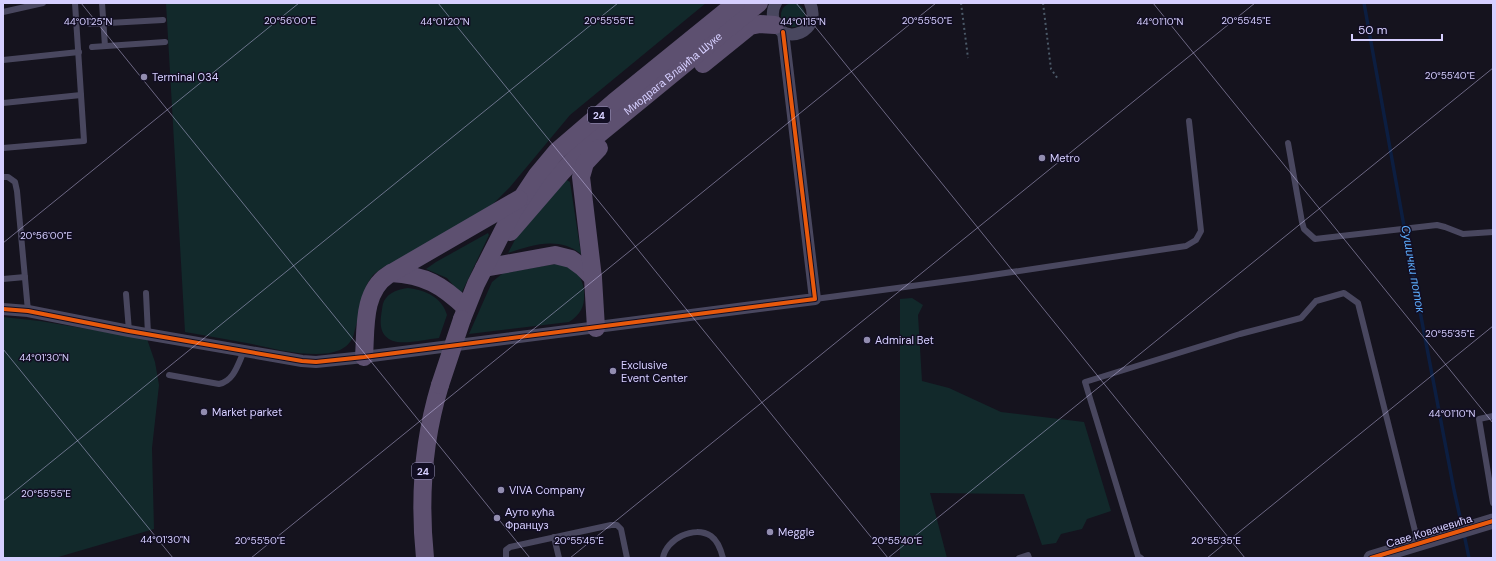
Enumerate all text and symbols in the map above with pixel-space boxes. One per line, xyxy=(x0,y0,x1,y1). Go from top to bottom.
text: 20°56'00"E xyxy=(264,14,316,27)
text: 20°55'55"E xyxy=(584,14,634,27)
text: 20°55'50"E xyxy=(902,14,953,27)
text: 20°55'45"E xyxy=(1221,14,1271,27)
text: 44°01'25"N xyxy=(64,15,112,28)
text: 44°01'20"N xyxy=(420,15,470,28)
text: 44°01'15"N xyxy=(780,15,826,28)
text: 44°01'10"N xyxy=(1137,15,1184,28)
scale bar xyxy=(1352,16,1442,42)
text: 50 m xyxy=(1358,22,1387,38)
street label: Миодрага Влајића Шуке xyxy=(621,29,725,118)
text: 20°55'40"E xyxy=(1425,69,1476,82)
place label: Terminal 034 xyxy=(152,70,219,84)
marker: Terminal 034 xyxy=(139,72,149,82)
road number: 24 xyxy=(588,107,610,123)
place label: Metro xyxy=(1050,151,1080,165)
marker: Metro xyxy=(1037,153,1047,163)
water label: Сушички поток xyxy=(1397,224,1429,315)
text: 20°56'00"E xyxy=(20,229,72,242)
text: 20°55'35"E xyxy=(1425,327,1475,340)
place label: Admiral Bet xyxy=(875,333,934,347)
marker: Admiral Bet xyxy=(862,335,872,345)
text: 44°01'30"N xyxy=(19,351,69,364)
place label: Exclusive Event Center xyxy=(621,358,687,385)
marker: Exclusive Event Center xyxy=(608,366,618,376)
place label: Market parket xyxy=(212,405,282,419)
marker: Market parket xyxy=(199,407,209,417)
text: 44°01'10"N xyxy=(1429,407,1476,420)
road number: 24 xyxy=(412,463,434,479)
place label: VIVA Company xyxy=(509,483,585,497)
marker: VIVA Company xyxy=(496,485,506,495)
text: 20°55'55"E xyxy=(21,487,71,500)
place label: Ауто кућа Француз xyxy=(505,505,555,532)
street label: Саве Ковачевића xyxy=(1384,511,1475,551)
marker: Ауто кућа Француз xyxy=(492,513,502,523)
place label: Meggle xyxy=(778,525,814,539)
marker: Meggle xyxy=(765,527,775,537)
text: 44°01'30"N xyxy=(140,533,190,546)
text: 20°55'50"E xyxy=(235,534,286,547)
text: 20°55'45"E xyxy=(554,534,604,547)
text: 20°55'40"E xyxy=(872,534,923,547)
text: 20°55'35"E xyxy=(1191,534,1241,547)

